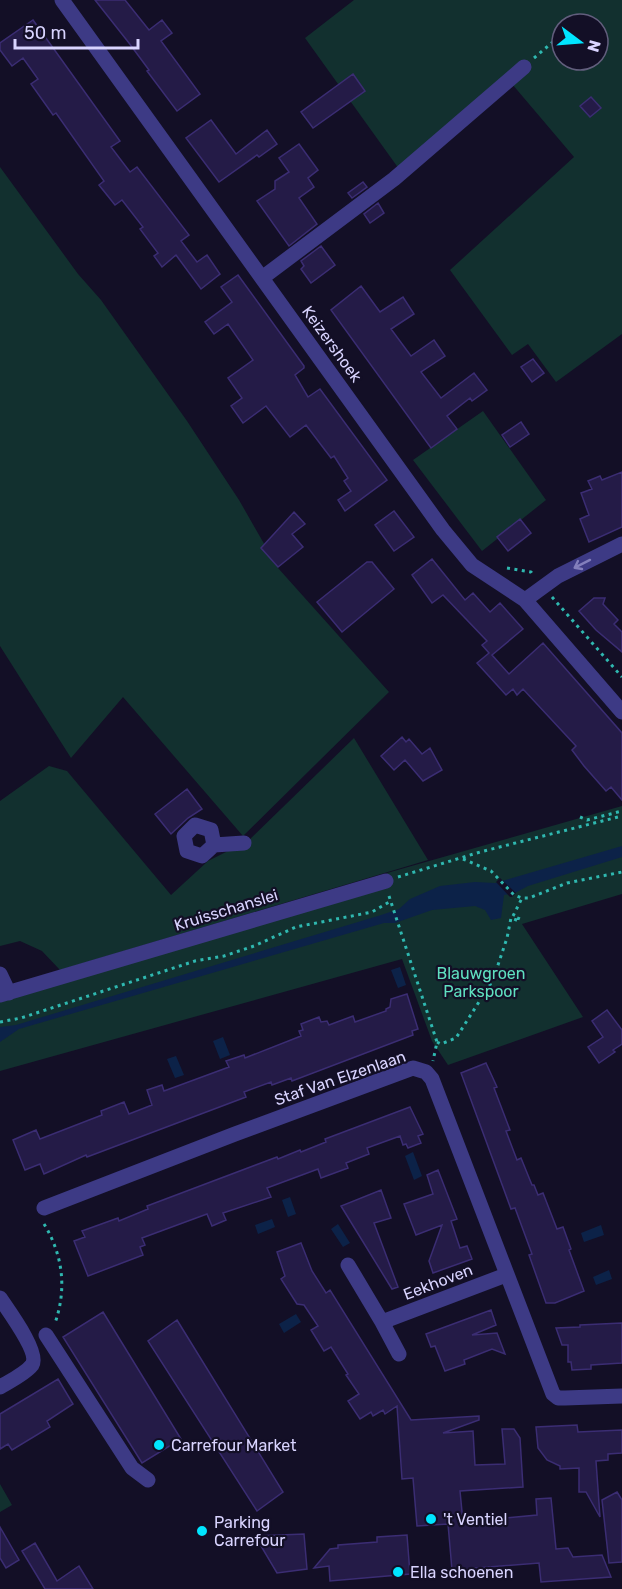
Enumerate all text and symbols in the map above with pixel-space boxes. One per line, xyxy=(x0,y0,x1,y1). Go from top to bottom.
scale bar xyxy=(15,12,138,50)
north arrow xyxy=(550,12,610,72)
text: 50 m xyxy=(24,22,67,44)
text: N xyxy=(583,38,605,54)
street label: Keizershoek xyxy=(298,302,366,386)
one-way arrow xyxy=(573,558,591,570)
street label: Kruisschanslei xyxy=(172,885,280,935)
park label: Blauwgroen Parkspoor xyxy=(437,964,525,1001)
street label: Staf Van Elzenlaan xyxy=(272,1047,408,1109)
street label: Eekhoven xyxy=(401,1260,475,1304)
place label: Carrefour Market xyxy=(171,1436,296,1455)
marker: Carrefour Market xyxy=(152,1438,166,1452)
place label: 't Ventiel xyxy=(443,1510,507,1529)
marker: 't Ventiel xyxy=(424,1512,438,1526)
place label: Parking Carrefour xyxy=(214,1513,285,1550)
marker: Parking Carrefour xyxy=(195,1524,209,1538)
place label: Ella schoenen xyxy=(410,1563,513,1582)
marker: Ella schoenen xyxy=(391,1565,405,1579)

